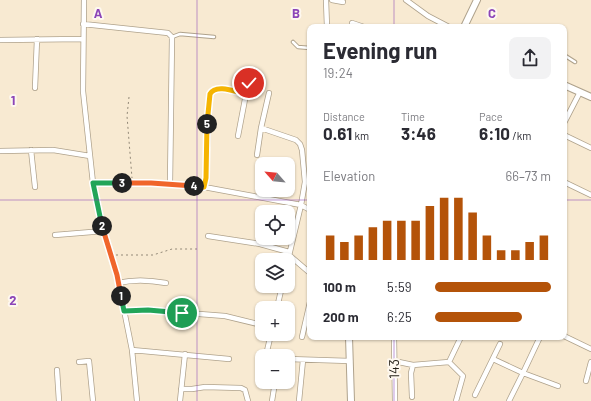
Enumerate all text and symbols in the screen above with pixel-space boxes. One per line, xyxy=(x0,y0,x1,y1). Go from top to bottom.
text: A xyxy=(94,5,103,21)
text: B xyxy=(292,5,300,21)
text: C xyxy=(488,5,496,21)
text: Evening run xyxy=(323,37,437,63)
button: share xyxy=(509,37,551,79)
text: 19:24 xyxy=(323,65,353,81)
pin xyxy=(232,66,266,100)
icon: check xyxy=(238,72,260,94)
text: 1 xyxy=(11,92,15,108)
text: Distance xyxy=(323,110,365,123)
text: Time xyxy=(401,110,425,123)
text: Pace xyxy=(479,110,503,123)
pin: 5 xyxy=(197,114,217,134)
text: 5 xyxy=(204,117,210,130)
text: 0.61 xyxy=(323,123,352,143)
text: 3:46 xyxy=(401,123,436,143)
text: 6:10 xyxy=(479,123,510,143)
text: km xyxy=(352,129,369,142)
text: /km xyxy=(510,129,531,142)
north arrow xyxy=(255,157,295,197)
map controls xyxy=(255,157,295,389)
text: Elevation xyxy=(323,168,375,184)
text: 66–73 m xyxy=(506,168,551,184)
pin: 3 xyxy=(112,173,132,193)
text: 3 xyxy=(119,176,125,189)
pin: 4 xyxy=(184,176,204,196)
text: 4 xyxy=(191,179,197,192)
button: locate xyxy=(255,205,295,245)
pin: 2 xyxy=(92,216,112,236)
text: 2 xyxy=(99,219,105,232)
button: layers xyxy=(255,253,295,293)
text: 100 m xyxy=(323,279,356,295)
text: 5:59 xyxy=(387,279,412,295)
pin: 1 xyxy=(111,286,131,306)
text: 1 xyxy=(119,289,123,302)
text: 2 xyxy=(9,292,17,308)
pin xyxy=(165,296,199,330)
button: + xyxy=(255,301,295,341)
icon: arrive xyxy=(171,302,193,324)
text: 200 m xyxy=(323,309,359,325)
text: 6:25 xyxy=(387,309,412,325)
button: − xyxy=(255,349,295,389)
street label: 143 xyxy=(385,359,402,379)

